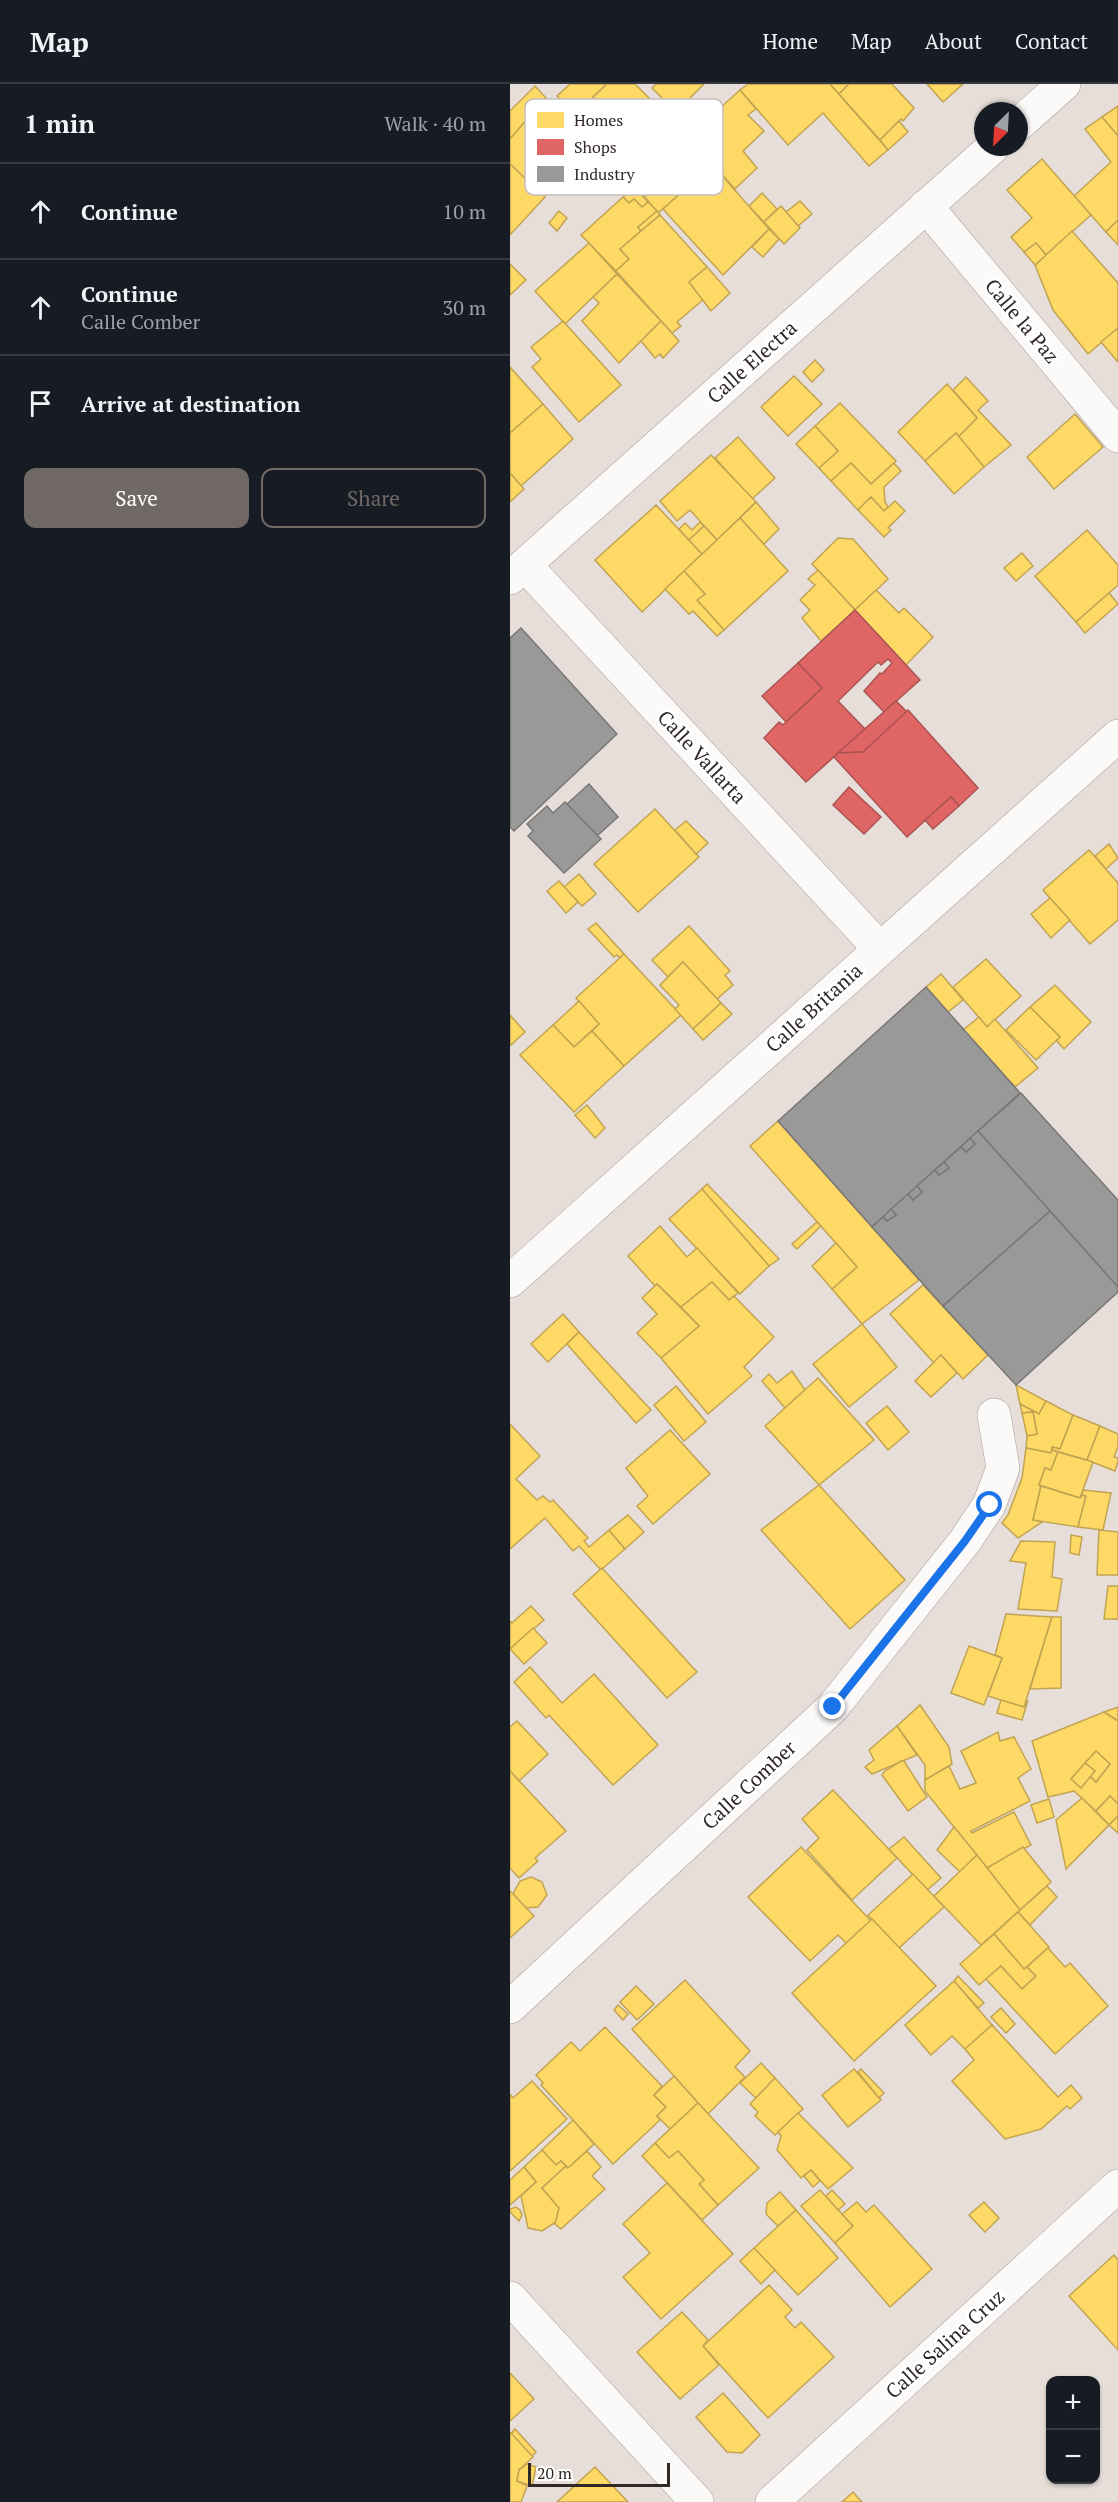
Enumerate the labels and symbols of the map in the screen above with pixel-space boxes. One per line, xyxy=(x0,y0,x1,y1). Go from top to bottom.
legend xyxy=(525,99,723,195)
north arrow xyxy=(974,102,1028,156)
text: Homes xyxy=(574,109,623,131)
text: Shops xyxy=(574,136,617,158)
text: Industry xyxy=(574,163,635,185)
street label: Calle la Paz xyxy=(979,273,1066,369)
street label: Calle Electra xyxy=(701,314,802,409)
street label: Calle Vallarta xyxy=(652,704,753,809)
street label: Calle Britania xyxy=(759,957,868,1058)
route start xyxy=(976,1491,1002,1517)
route end xyxy=(819,1693,845,1719)
street label: Calle Comber xyxy=(696,1734,802,1835)
street label: Calle Salina Cruz xyxy=(879,2283,1010,2404)
scale bar xyxy=(528,2460,670,2488)

